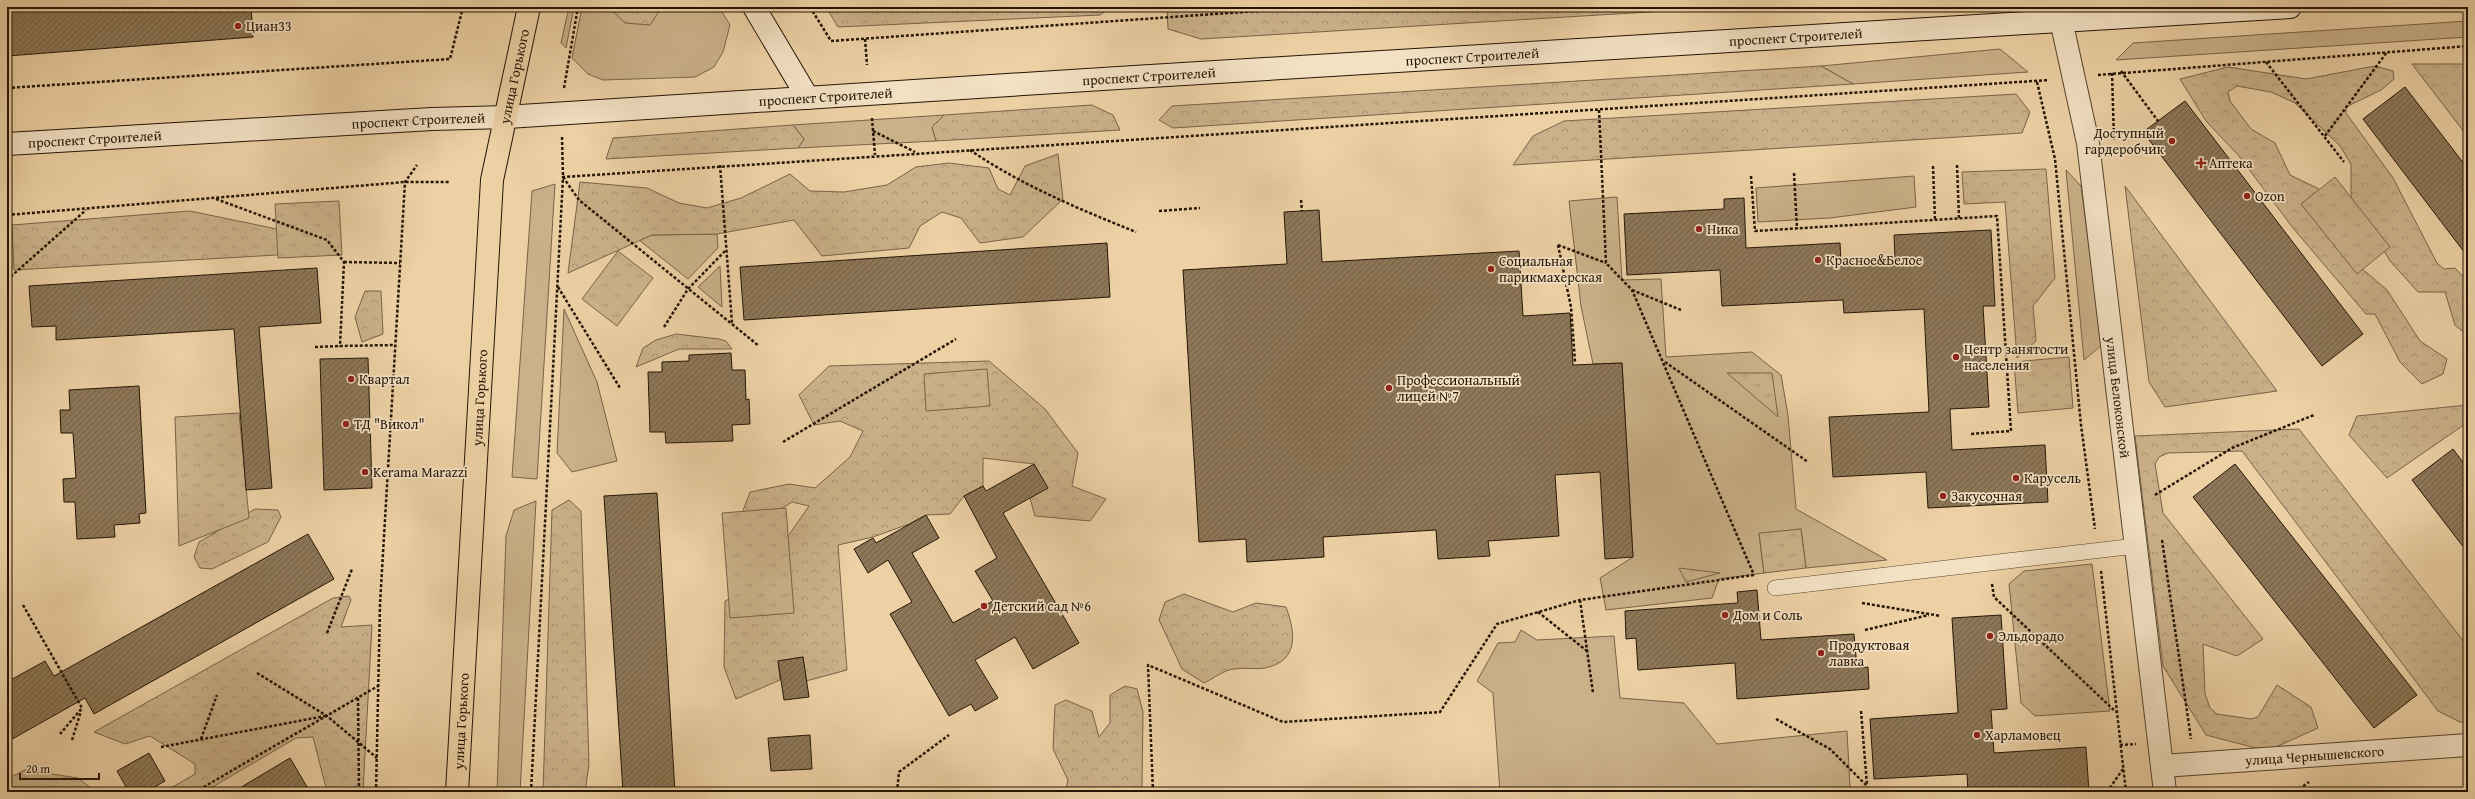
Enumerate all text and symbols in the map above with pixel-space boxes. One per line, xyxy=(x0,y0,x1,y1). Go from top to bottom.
place label: Циан33 xyxy=(246,16,292,36)
marker: Циан33 xyxy=(233,21,243,31)
street label: проспект Строителей xyxy=(1728,23,1863,51)
street label: улица Горького xyxy=(494,27,534,127)
street label: проспект Строителей xyxy=(1405,42,1540,71)
street label: проспект Строителей xyxy=(1081,62,1216,90)
street label: проспект Строителей xyxy=(758,82,893,111)
street label: проспект Строителей xyxy=(351,108,485,134)
place label: Доступный гардеробчик xyxy=(2085,123,2165,159)
street label: проспект Строителей xyxy=(27,125,162,153)
marker: Доступный гардеробчик xyxy=(2167,136,2177,146)
place label: Аптека xyxy=(2209,153,2253,173)
marker: Аптека xyxy=(2196,158,2206,168)
place label: Ozon xyxy=(2255,186,2285,206)
marker: Ozon xyxy=(2242,191,2252,201)
place label: Ника xyxy=(1707,219,1739,239)
marker: Ника xyxy=(1694,224,1704,234)
place label: Красное&Белое xyxy=(1826,250,1923,270)
place label: Социальная парикмахерская xyxy=(1499,251,1602,287)
marker: Красное&Белое xyxy=(1813,255,1823,265)
marker: Социальная парикмахерская xyxy=(1486,264,1496,274)
street label: улица Белоконской xyxy=(2101,335,2135,459)
place label: Центр занятости населения xyxy=(1964,339,2068,375)
street label: улица Горького xyxy=(467,349,492,447)
marker: Центр занятости населения xyxy=(1951,352,1961,362)
place label: Квартал xyxy=(359,369,410,389)
place label: Профессиональный лицей №7 xyxy=(1397,370,1520,406)
marker: Квартал xyxy=(346,374,356,384)
marker: Профессиональный лицей №7 xyxy=(1384,383,1394,393)
place label: ТД "Викол" xyxy=(354,414,425,434)
marker: ТД "Викол" xyxy=(341,419,351,429)
place label: Kerama Marazzi xyxy=(373,462,468,482)
marker: Kerama Marazzi xyxy=(360,467,370,477)
place label: Карусель xyxy=(2024,468,2081,488)
marker: Карусель xyxy=(2011,473,2021,483)
place label: Закусочная xyxy=(1951,486,2022,506)
marker: Закусочная xyxy=(1938,491,1948,501)
place label: Детский сад №6 xyxy=(991,596,1091,616)
marker: Детский сад №6 xyxy=(979,601,989,611)
place label: Дом и Соль xyxy=(1732,605,1803,625)
marker: Дом и Соль xyxy=(1720,610,1730,620)
place label: Эльдорадо xyxy=(1998,626,2064,646)
marker: Эльдорадо xyxy=(1985,631,1995,641)
place label: Продуктовая лавка xyxy=(1829,635,1909,671)
marker: Продуктовая лавка xyxy=(1816,648,1826,658)
street label: улица Горького xyxy=(448,672,474,771)
place label: Харламовец xyxy=(1985,725,2061,745)
marker: Харламовец xyxy=(1972,730,1982,740)
street label: улица Чернышевского xyxy=(2243,741,2385,770)
scale bar xyxy=(20,755,99,781)
text: 20 m xyxy=(26,760,50,777)

